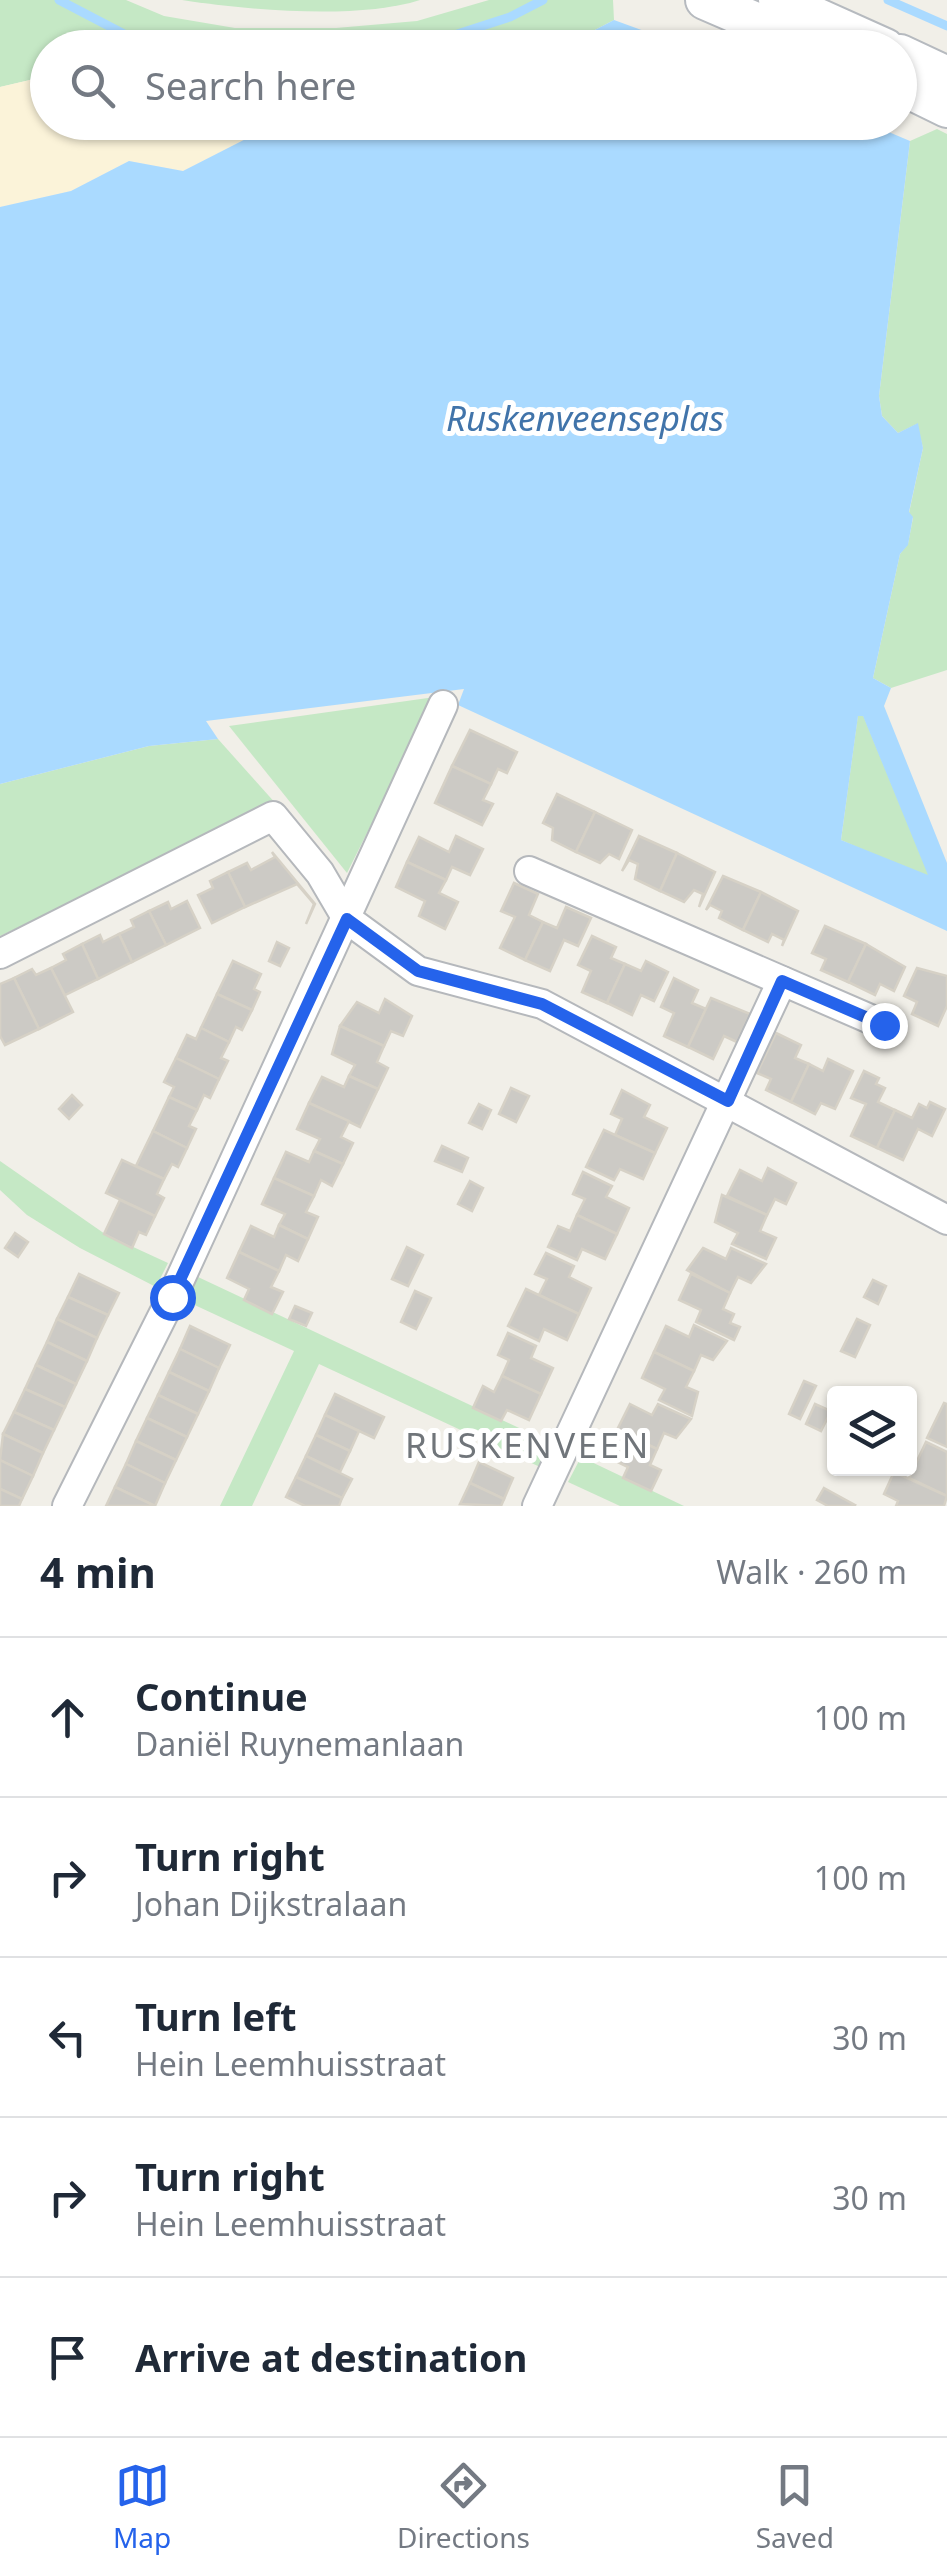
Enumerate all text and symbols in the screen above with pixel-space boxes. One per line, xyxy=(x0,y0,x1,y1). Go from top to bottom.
search box xyxy=(30,30,917,140)
icon: search xyxy=(65,58,120,113)
text: Search here xyxy=(145,59,356,111)
water label: Ruskenveenseplas xyxy=(446,394,724,441)
route end xyxy=(862,1003,908,1049)
route start xyxy=(150,1275,196,1321)
map controls xyxy=(827,1386,917,1476)
button: layers xyxy=(827,1386,917,1476)
district label: RUSKENVEEN xyxy=(405,1421,651,1468)
text: 4 min xyxy=(40,1543,156,1600)
text: Walk · 260 m xyxy=(716,1550,907,1593)
text: Continue xyxy=(135,1670,308,1722)
icon: ahead xyxy=(40,1690,95,1745)
text: 100 m xyxy=(814,1696,907,1739)
text: Daniël Ruynemanlaan xyxy=(135,1722,464,1765)
text: Turn right xyxy=(135,1830,325,1882)
icon: right xyxy=(40,1850,95,1905)
text: 100 m xyxy=(814,1856,907,1899)
text: Johan Dijkstralaan xyxy=(135,1882,407,1925)
text: Turn left xyxy=(135,1990,297,2042)
icon: left xyxy=(40,2010,95,2065)
text: 30 m xyxy=(832,2016,907,2059)
text: Hein Leemhuisstraat xyxy=(135,2042,446,2085)
text: Turn right xyxy=(135,2150,325,2202)
icon: right xyxy=(40,2170,95,2225)
text: 30 m xyxy=(832,2176,907,2219)
text: Hein Leemhuisstraat xyxy=(135,2202,446,2245)
icon: arrive xyxy=(40,2330,95,2385)
text: Arrive at destination xyxy=(135,2331,527,2383)
tab: Map xyxy=(113,2458,171,2556)
tab: Directions xyxy=(397,2458,530,2556)
tab: Saved xyxy=(756,2458,834,2556)

